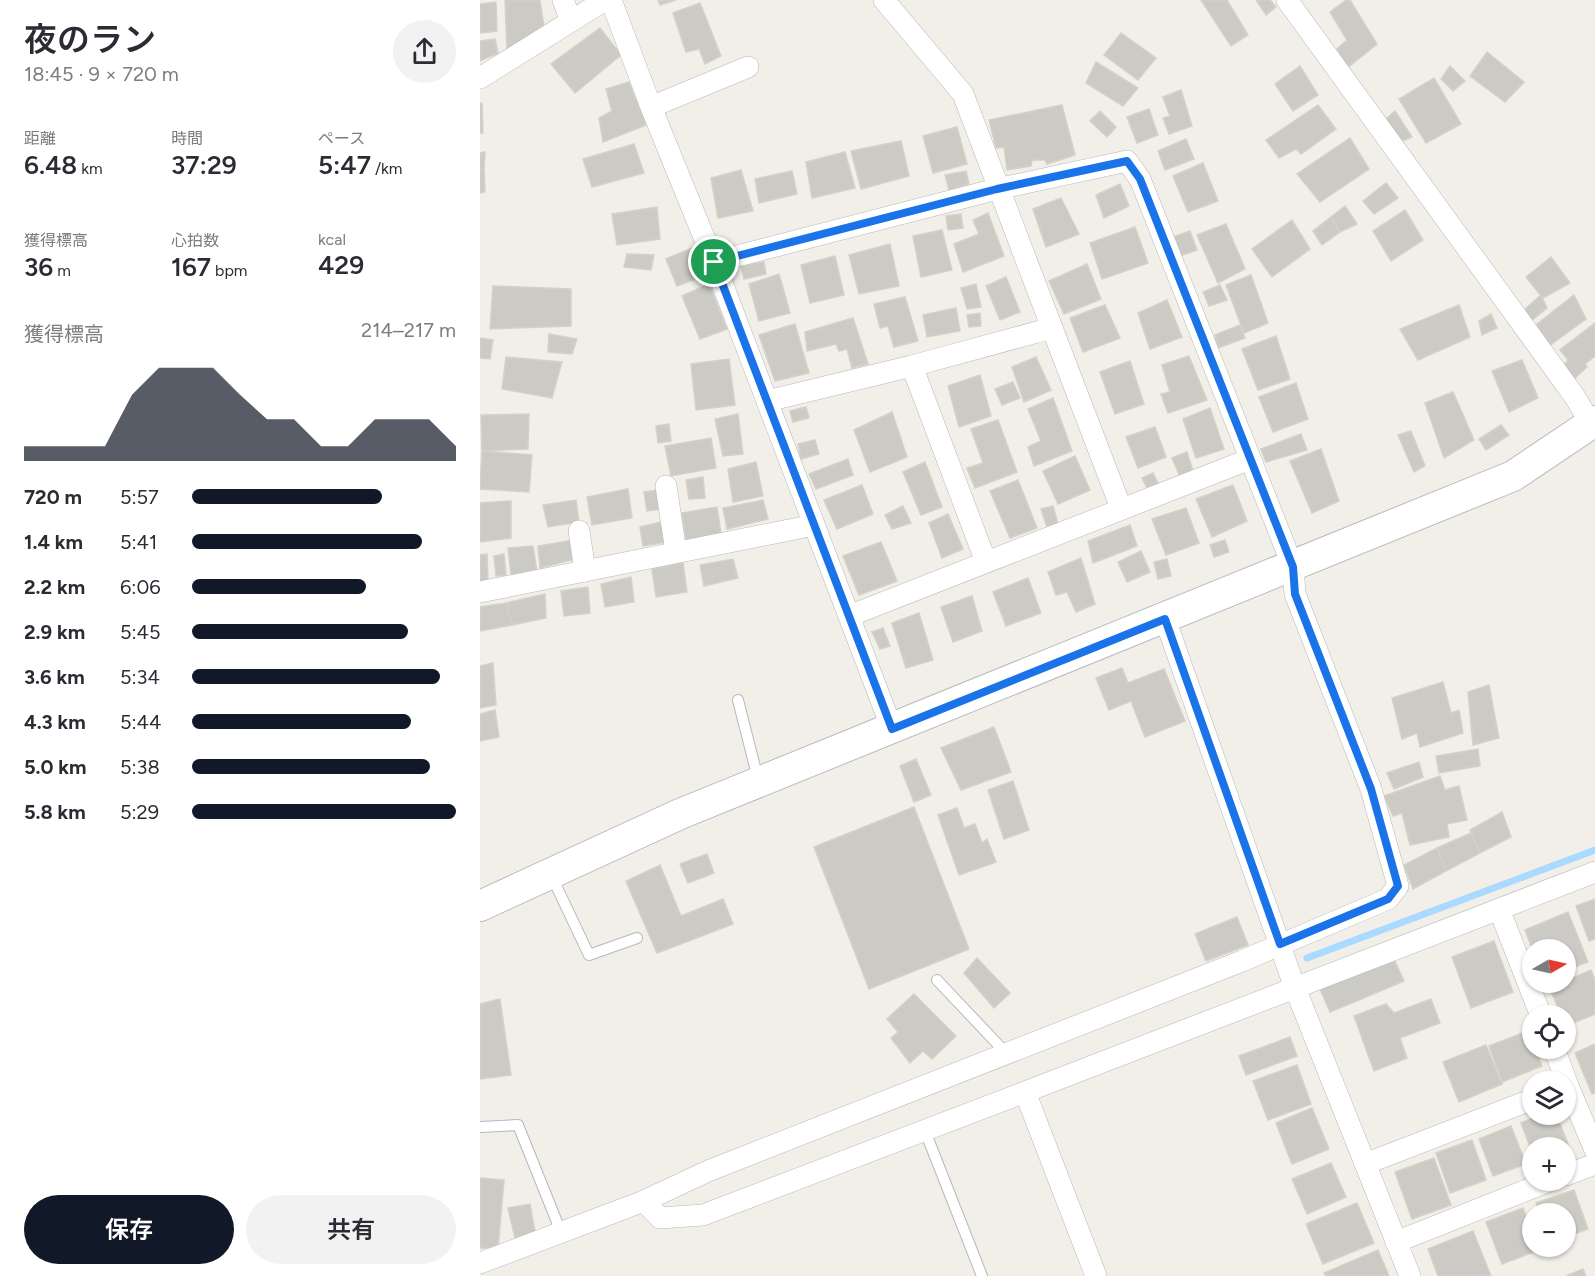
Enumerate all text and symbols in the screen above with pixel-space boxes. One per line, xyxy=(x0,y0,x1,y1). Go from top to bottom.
text: 夜のラン xyxy=(24,20,156,59)
button: share xyxy=(393,20,456,83)
text: 18:45 · 9 × 720 m xyxy=(24,62,179,86)
text: 距離 xyxy=(24,129,56,148)
text: 時間 xyxy=(171,129,203,148)
text: ペース xyxy=(318,129,365,148)
text: 6.48 xyxy=(24,149,77,181)
text: 37:29 xyxy=(171,149,237,181)
text: 5:47 xyxy=(318,149,371,181)
text: km xyxy=(77,159,103,178)
text: /km xyxy=(371,159,403,178)
text: kcal xyxy=(318,230,346,249)
text: 獲得標高 xyxy=(24,231,88,250)
text: 心拍数 xyxy=(171,231,219,250)
pin xyxy=(688,236,739,287)
icon: arrive xyxy=(697,245,730,278)
text: 429 xyxy=(318,249,364,281)
text: 36 xyxy=(24,251,53,283)
text: 167 xyxy=(171,251,211,283)
text: m xyxy=(53,261,71,280)
text: bpm xyxy=(211,261,247,280)
text: 214–217 m xyxy=(361,318,456,342)
text: 獲得標高 xyxy=(24,322,104,346)
text: 720 m xyxy=(24,485,82,509)
text: 5:57 xyxy=(120,485,159,509)
text: 1.4 km xyxy=(24,530,83,554)
text: 5:41 xyxy=(120,530,157,554)
text: 2.2 km xyxy=(24,575,85,599)
text: 6:06 xyxy=(120,575,161,599)
text: 2.9 km xyxy=(24,620,85,644)
text: 5:45 xyxy=(120,620,160,644)
text: 3.6 km xyxy=(24,665,85,689)
text: 5:34 xyxy=(120,665,160,689)
text: 4.3 km xyxy=(24,710,86,734)
text: 5:44 xyxy=(120,710,161,734)
text: 5.0 km xyxy=(24,755,87,779)
text: 5:38 xyxy=(120,755,160,779)
text: 5.8 km xyxy=(24,800,86,824)
text: 5:29 xyxy=(120,800,159,824)
north arrow xyxy=(1522,939,1576,993)
map controls xyxy=(1522,939,1576,1257)
button: locate xyxy=(1522,1005,1576,1059)
button: layers xyxy=(1522,1071,1576,1125)
button: + xyxy=(1522,1137,1576,1191)
button: 保存 xyxy=(24,1195,234,1264)
button: 共有 xyxy=(246,1195,456,1264)
button: − xyxy=(1522,1203,1576,1257)

